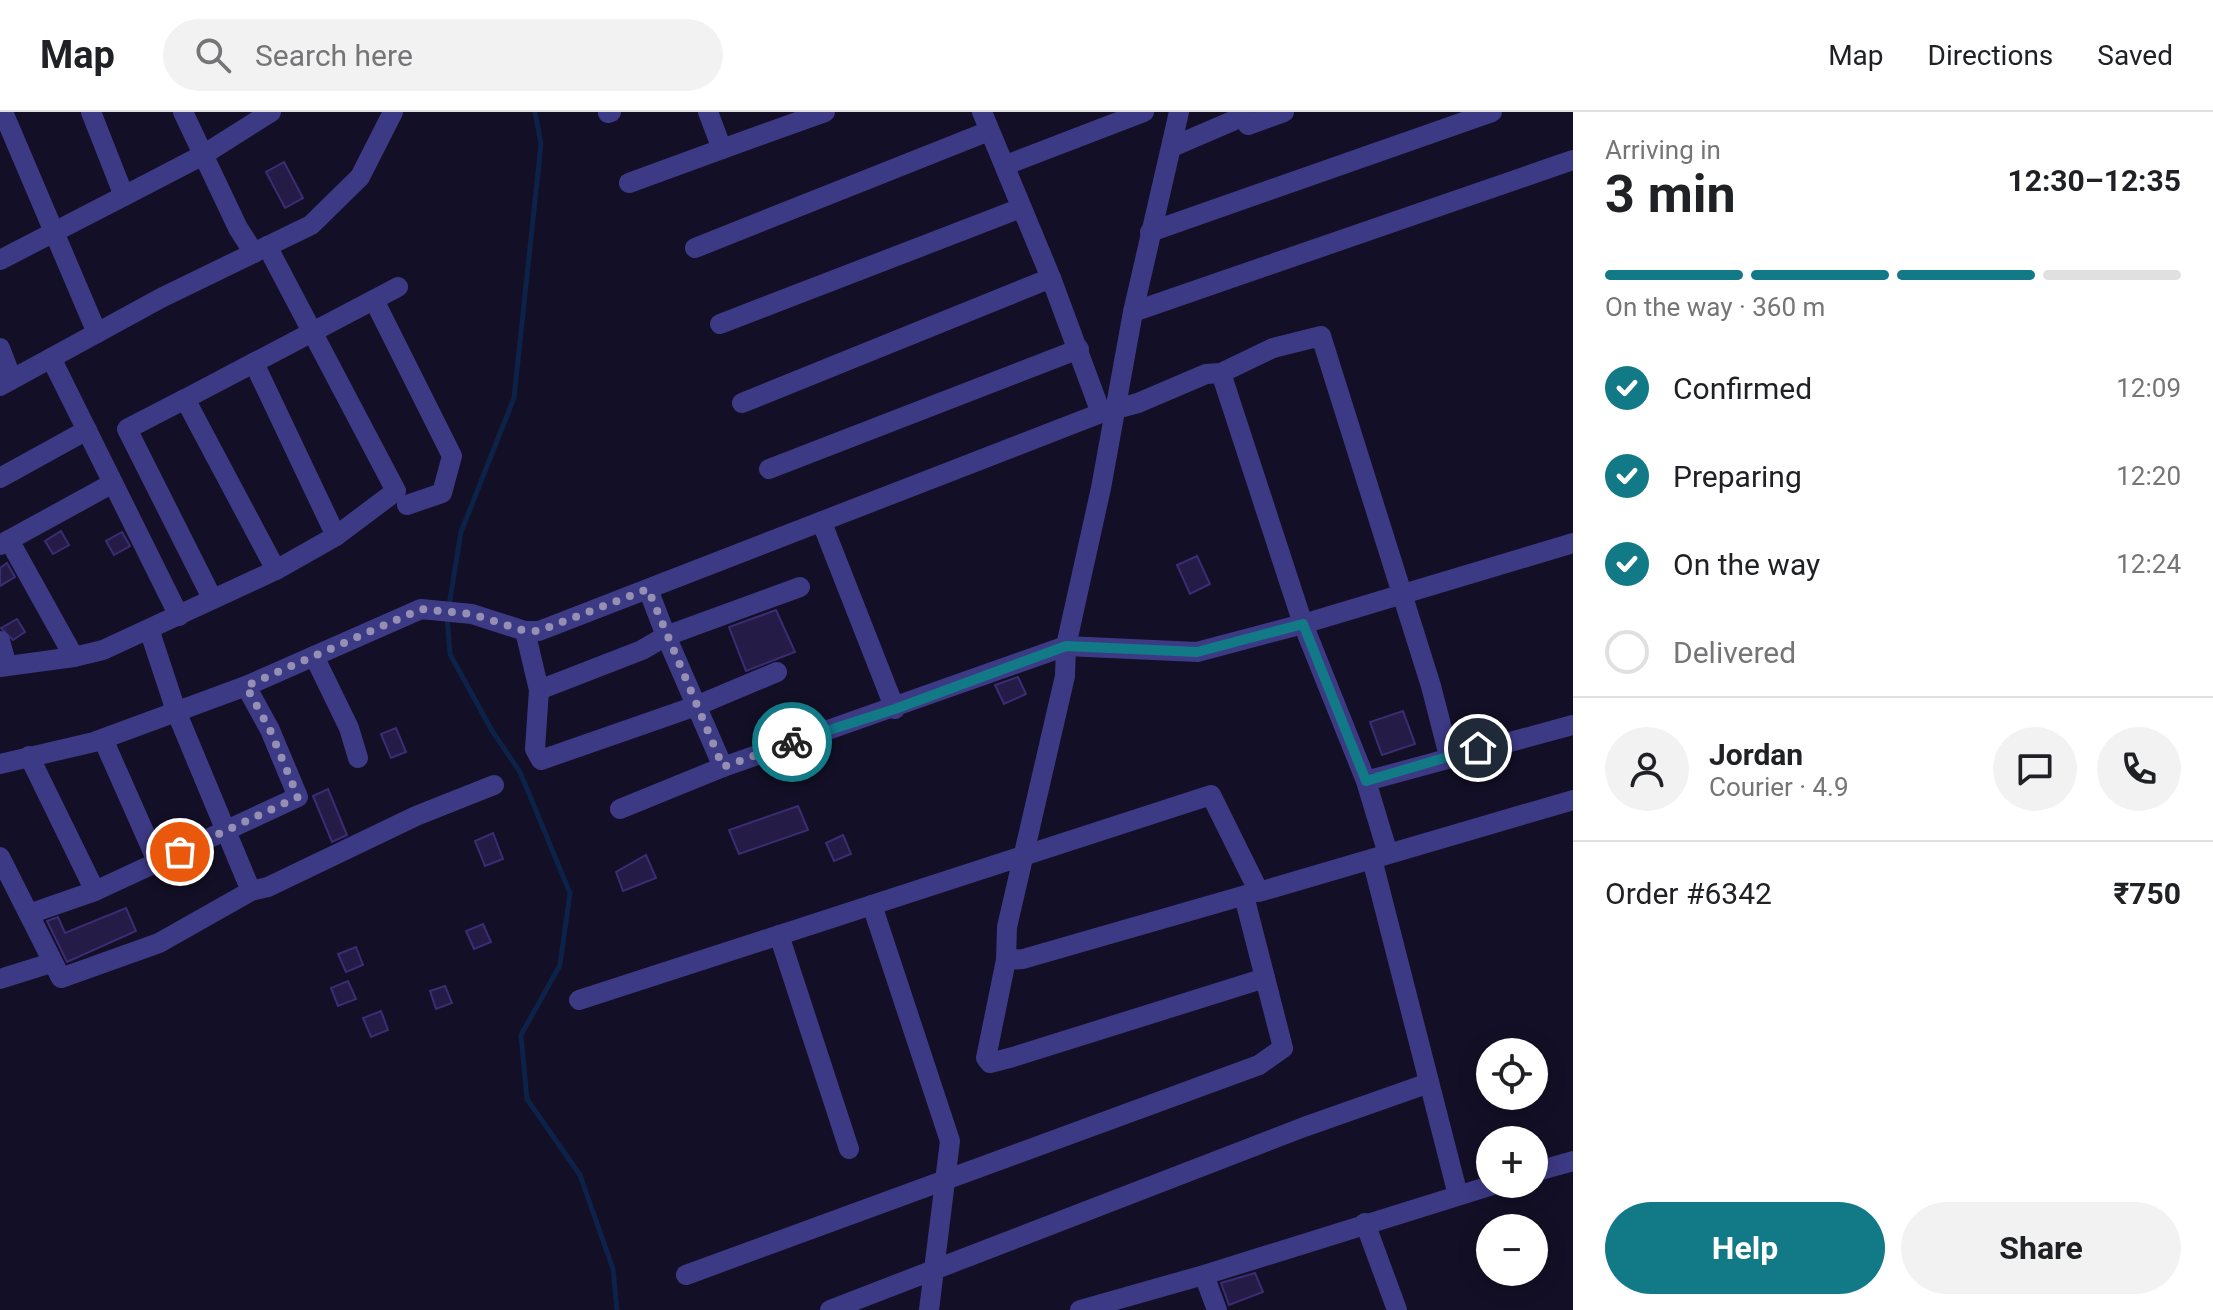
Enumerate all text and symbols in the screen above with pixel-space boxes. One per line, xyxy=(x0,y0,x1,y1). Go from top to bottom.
search box xyxy=(163,19,723,91)
text: Map xyxy=(40,33,115,77)
icon: search xyxy=(191,33,235,77)
text: Search here xyxy=(255,38,413,73)
text: Map xyxy=(1828,39,1884,72)
text: Directions xyxy=(1928,39,2053,72)
text: Saved xyxy=(2097,39,2173,72)
text: Arriving in xyxy=(1605,135,1721,165)
text: 12:30–12:35 xyxy=(2007,163,2181,198)
text: 3 min xyxy=(1605,164,1736,225)
text: On the way · 360 m xyxy=(1605,292,1825,322)
icon: check xyxy=(1605,366,1649,410)
text: Confirmed xyxy=(1673,371,1812,406)
text: 12:09 xyxy=(2116,373,2181,403)
icon: check xyxy=(1605,454,1649,498)
text: Preparing xyxy=(1673,459,1802,494)
text: 12:20 xyxy=(2116,461,2181,491)
icon: check xyxy=(1605,542,1649,586)
text: On the way xyxy=(1673,547,1820,582)
text: 12:24 xyxy=(2116,549,2181,579)
text: Delivered xyxy=(1673,635,1796,670)
courier xyxy=(752,702,832,782)
pin xyxy=(1444,714,1512,782)
icon: bike xyxy=(770,720,814,764)
icon: home xyxy=(1456,726,1500,770)
button: person xyxy=(1605,727,1689,811)
button: chat xyxy=(1993,727,2077,811)
button: phone xyxy=(2097,727,2181,811)
text: Jordan xyxy=(1709,737,1803,772)
text: Courier · 4.9 xyxy=(1709,772,1849,802)
pin xyxy=(146,818,214,886)
icon: bag xyxy=(158,830,202,874)
text: Order #6342 xyxy=(1605,876,1772,911)
text: ₹750 xyxy=(2114,876,2181,911)
map controls xyxy=(1476,1038,1548,1286)
button: locate xyxy=(1476,1038,1548,1110)
button: + xyxy=(1476,1126,1548,1198)
button: Help xyxy=(1605,1202,1885,1294)
button: Share xyxy=(1901,1202,2181,1294)
button: − xyxy=(1476,1214,1548,1286)

